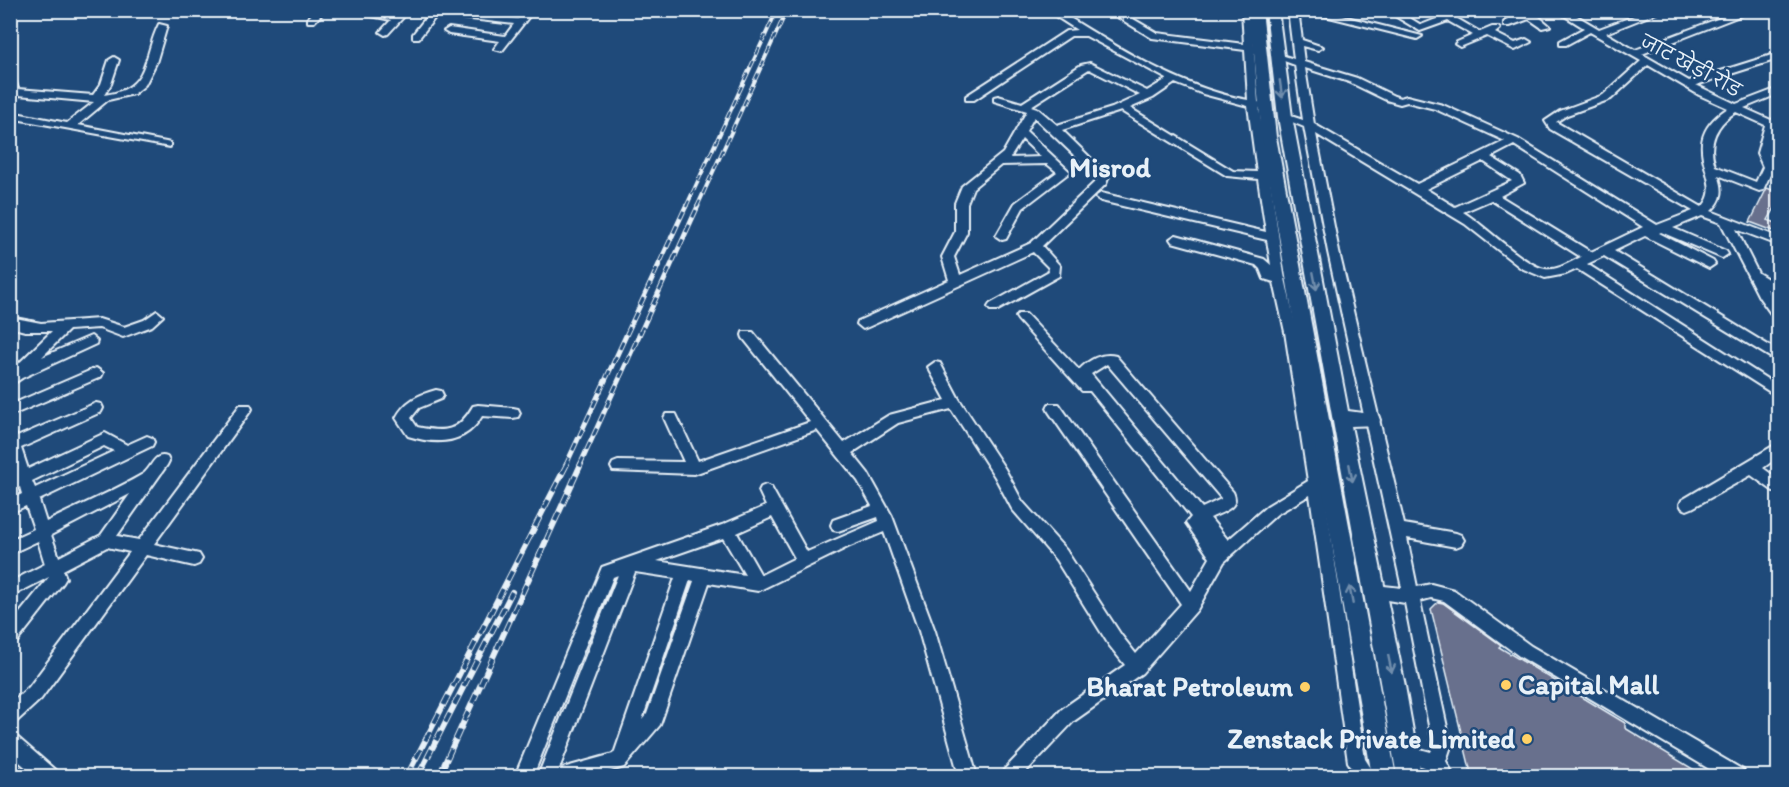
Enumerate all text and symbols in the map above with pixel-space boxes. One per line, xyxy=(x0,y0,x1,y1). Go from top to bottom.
street label: जाट खेड़ी रोड xyxy=(1636,26,1749,102)
one-way arrow xyxy=(1275,79,1286,99)
district label: Misrod xyxy=(1069,150,1152,184)
one-way arrow xyxy=(1310,271,1321,291)
one-way arrow xyxy=(1346,463,1357,482)
one-way arrow xyxy=(1345,586,1356,605)
one-way arrow xyxy=(1385,654,1396,673)
place label: Capital Mall xyxy=(1518,668,1659,701)
place label: Bharat Petroleum xyxy=(1087,670,1293,703)
marker: Capital Mall xyxy=(1499,678,1513,692)
marker: Bharat Petroleum xyxy=(1298,680,1312,694)
place label: Zenstack Private Limited xyxy=(1228,722,1516,755)
marker: Zenstack Private Limited xyxy=(1520,732,1534,746)

